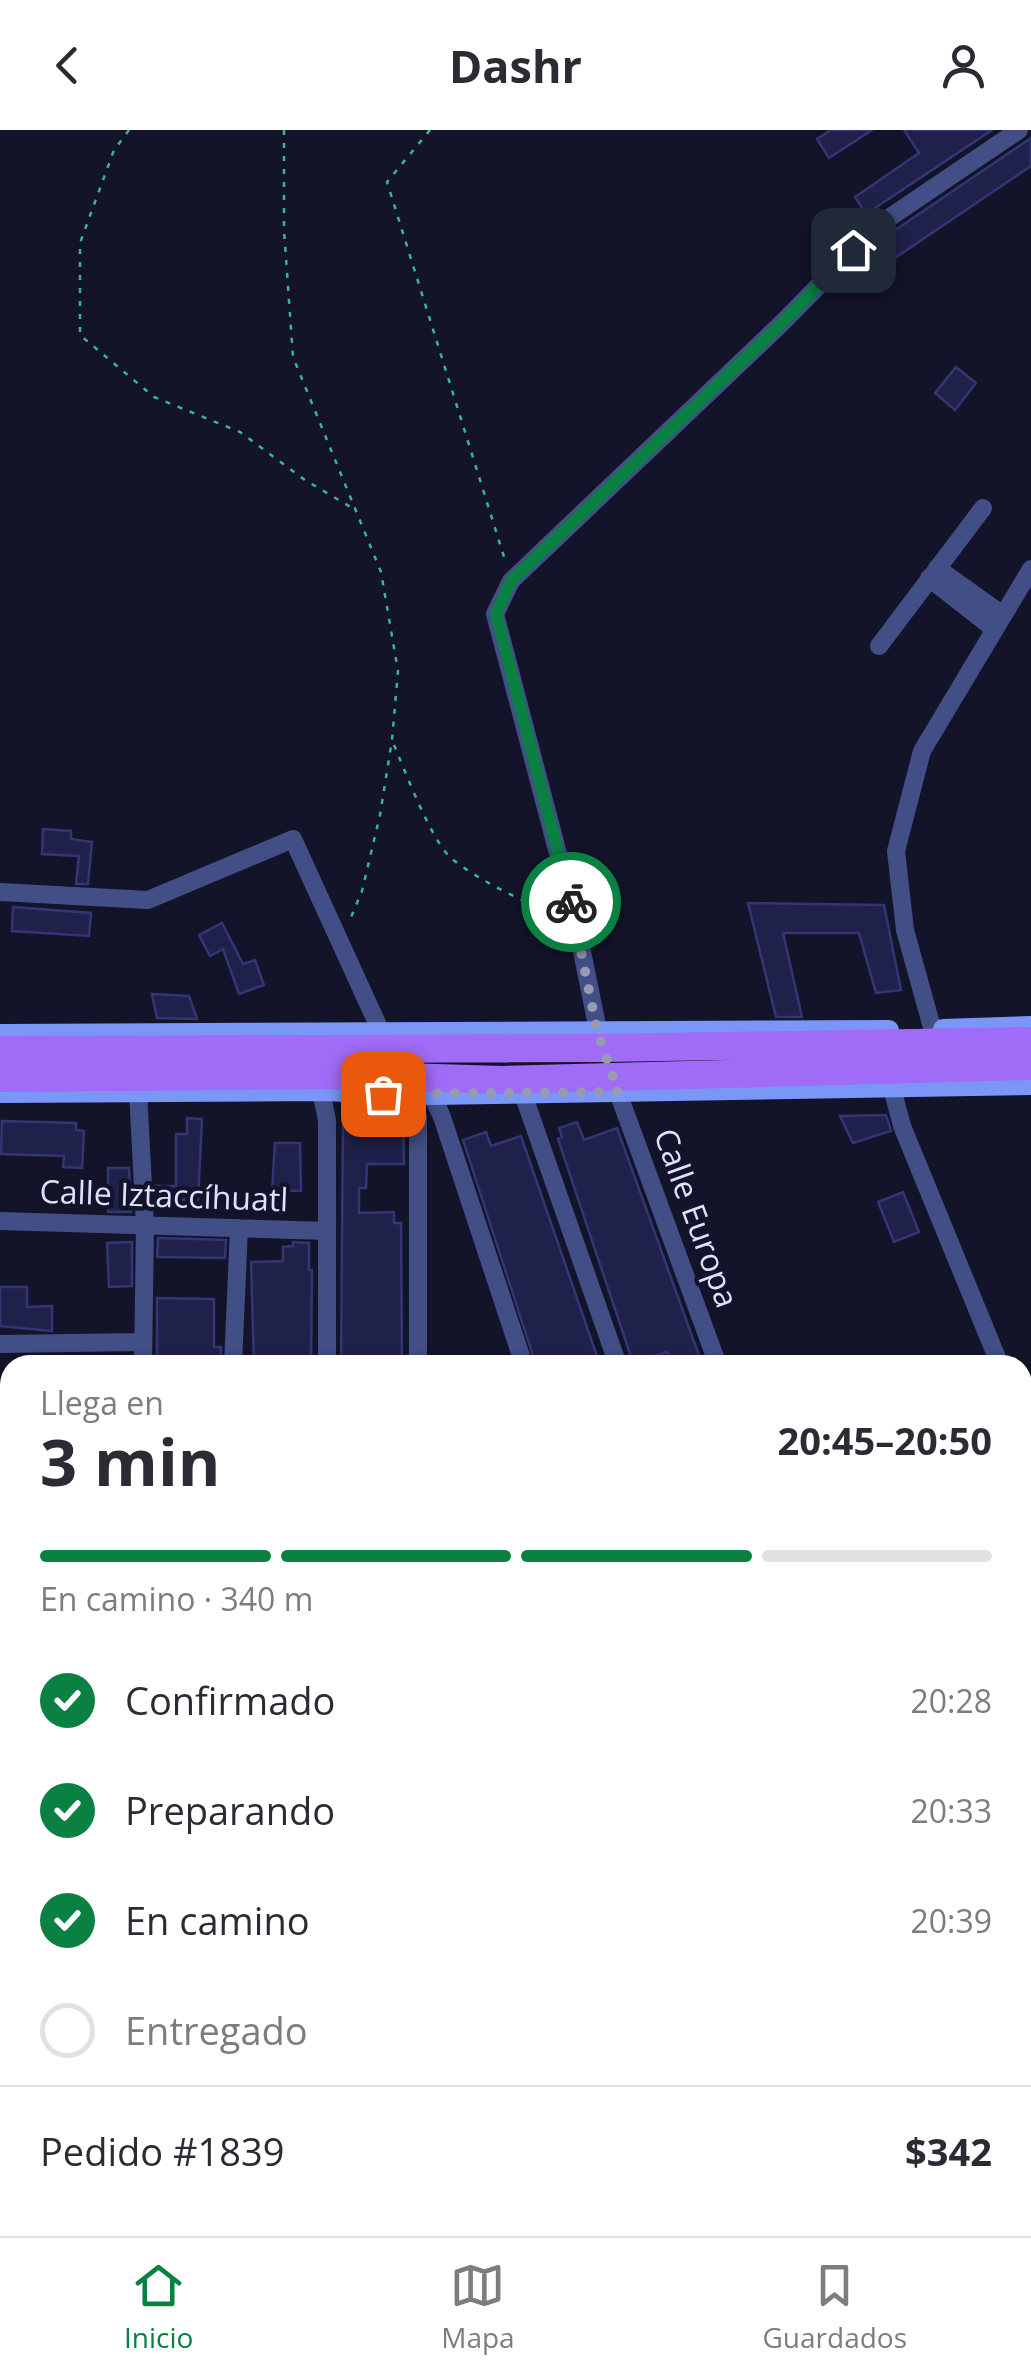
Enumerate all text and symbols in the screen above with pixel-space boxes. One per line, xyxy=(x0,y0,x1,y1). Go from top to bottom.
text: Dashr xyxy=(449,35,582,96)
icon: back xyxy=(40,38,95,93)
icon: person xyxy=(936,38,991,93)
pin xyxy=(811,208,896,293)
icon: home xyxy=(826,223,881,278)
courier xyxy=(521,852,621,952)
icon: bike xyxy=(544,875,599,930)
pin xyxy=(341,1052,426,1137)
icon: bag xyxy=(356,1067,411,1122)
street label: Calle Europa xyxy=(645,1122,750,1313)
street label: Calle Iztaccíhuatl xyxy=(39,1169,289,1220)
text: Llega en xyxy=(40,1381,164,1424)
text: 20:45–20:50 xyxy=(778,1414,992,1466)
text: 3 min xyxy=(40,1417,220,1505)
text: En camino · 340 m xyxy=(40,1577,313,1620)
icon: check xyxy=(40,1673,95,1728)
text: Confirmado xyxy=(125,1674,335,1726)
text: 20:28 xyxy=(910,1679,992,1722)
icon: check xyxy=(40,1783,95,1838)
text: Preparando xyxy=(125,1784,335,1836)
text: 20:33 xyxy=(910,1789,992,1832)
icon: check xyxy=(40,1893,95,1948)
text: En camino xyxy=(125,1894,310,1946)
text: 20:39 xyxy=(910,1899,992,1942)
text: Entregado xyxy=(125,2004,308,2056)
text: Pedido #1839 xyxy=(40,2125,284,2177)
text: $342 xyxy=(905,2125,992,2177)
tab: Inicio xyxy=(124,2258,193,2356)
tab: Mapa xyxy=(441,2258,515,2356)
tab: Guardados xyxy=(763,2258,907,2356)

